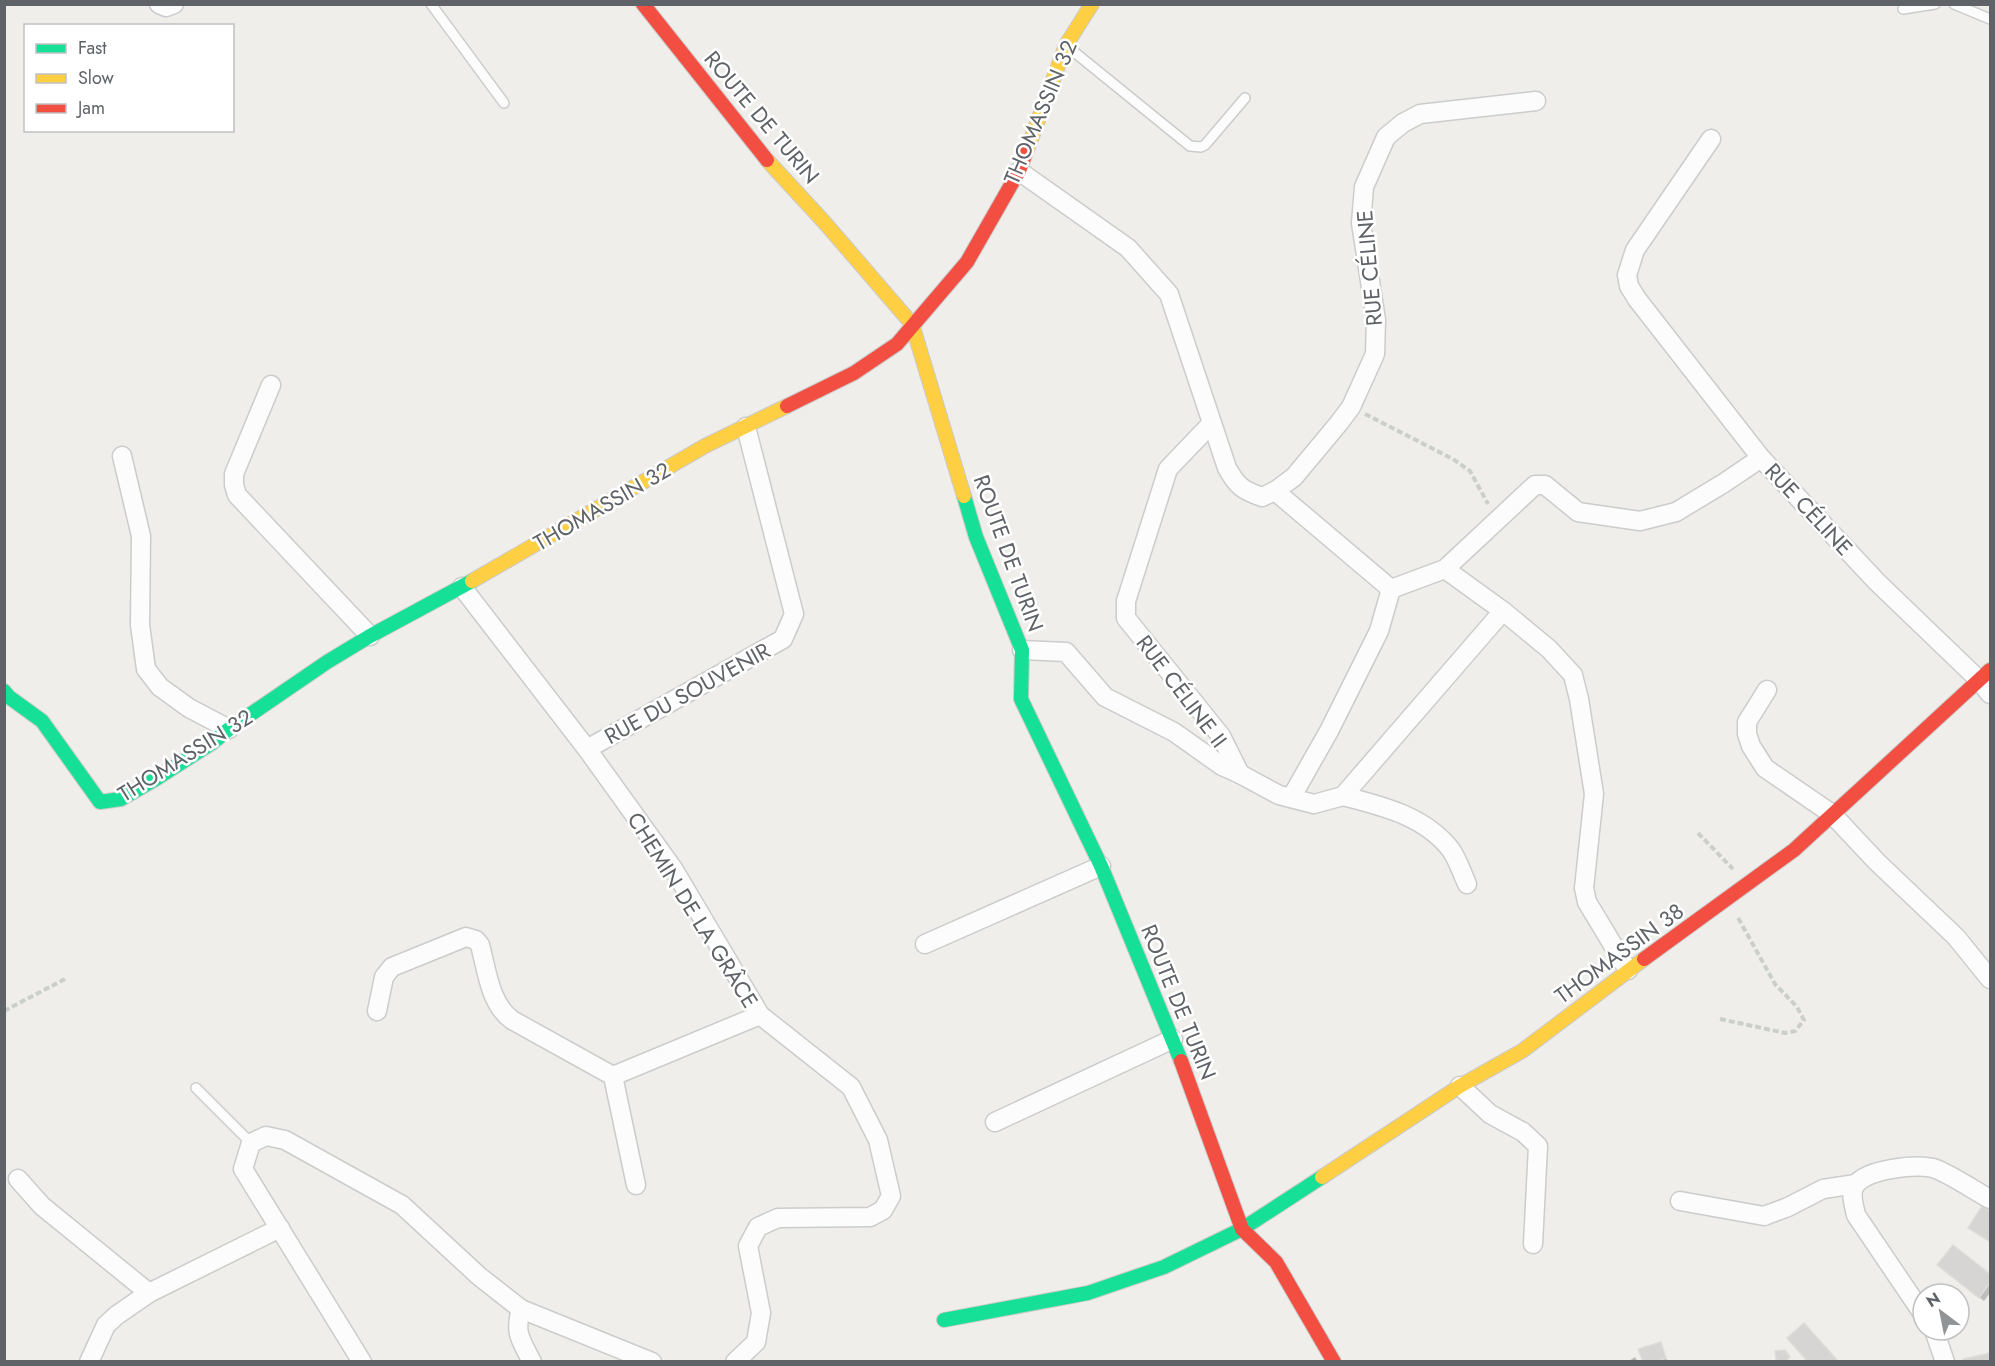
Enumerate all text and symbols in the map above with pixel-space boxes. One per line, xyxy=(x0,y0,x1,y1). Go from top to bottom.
legend xyxy=(24,24,234,132)
text: Fast xyxy=(78,35,107,61)
street label: THOMASSIN 32 xyxy=(995,35,1085,189)
street label: ROUTE DE TURIN xyxy=(697,44,827,190)
text: Slow xyxy=(78,65,115,91)
text: Jam xyxy=(76,95,105,121)
street label: RUE CÉLINE xyxy=(1348,209,1390,327)
street label: THOMASSIN 32 xyxy=(528,454,676,558)
street label: RUE CÉLINE xyxy=(1758,456,1860,562)
street label: ROUTE DE TURIN xyxy=(966,470,1052,636)
street label: RUE CÉLINE II xyxy=(1129,628,1235,754)
street label: RUE DU SOUVENIR xyxy=(598,634,776,752)
street label: THOMASSIN 32 xyxy=(111,701,259,809)
street label: CHEMIN DE LA GRÂCE xyxy=(620,806,766,1014)
street label: THOMASSIN 38 xyxy=(1548,895,1690,1011)
street label: ROUTE DE TURIN xyxy=(1133,920,1225,1084)
north arrow xyxy=(1911,1282,1971,1342)
text: N xyxy=(1922,1287,1945,1313)

